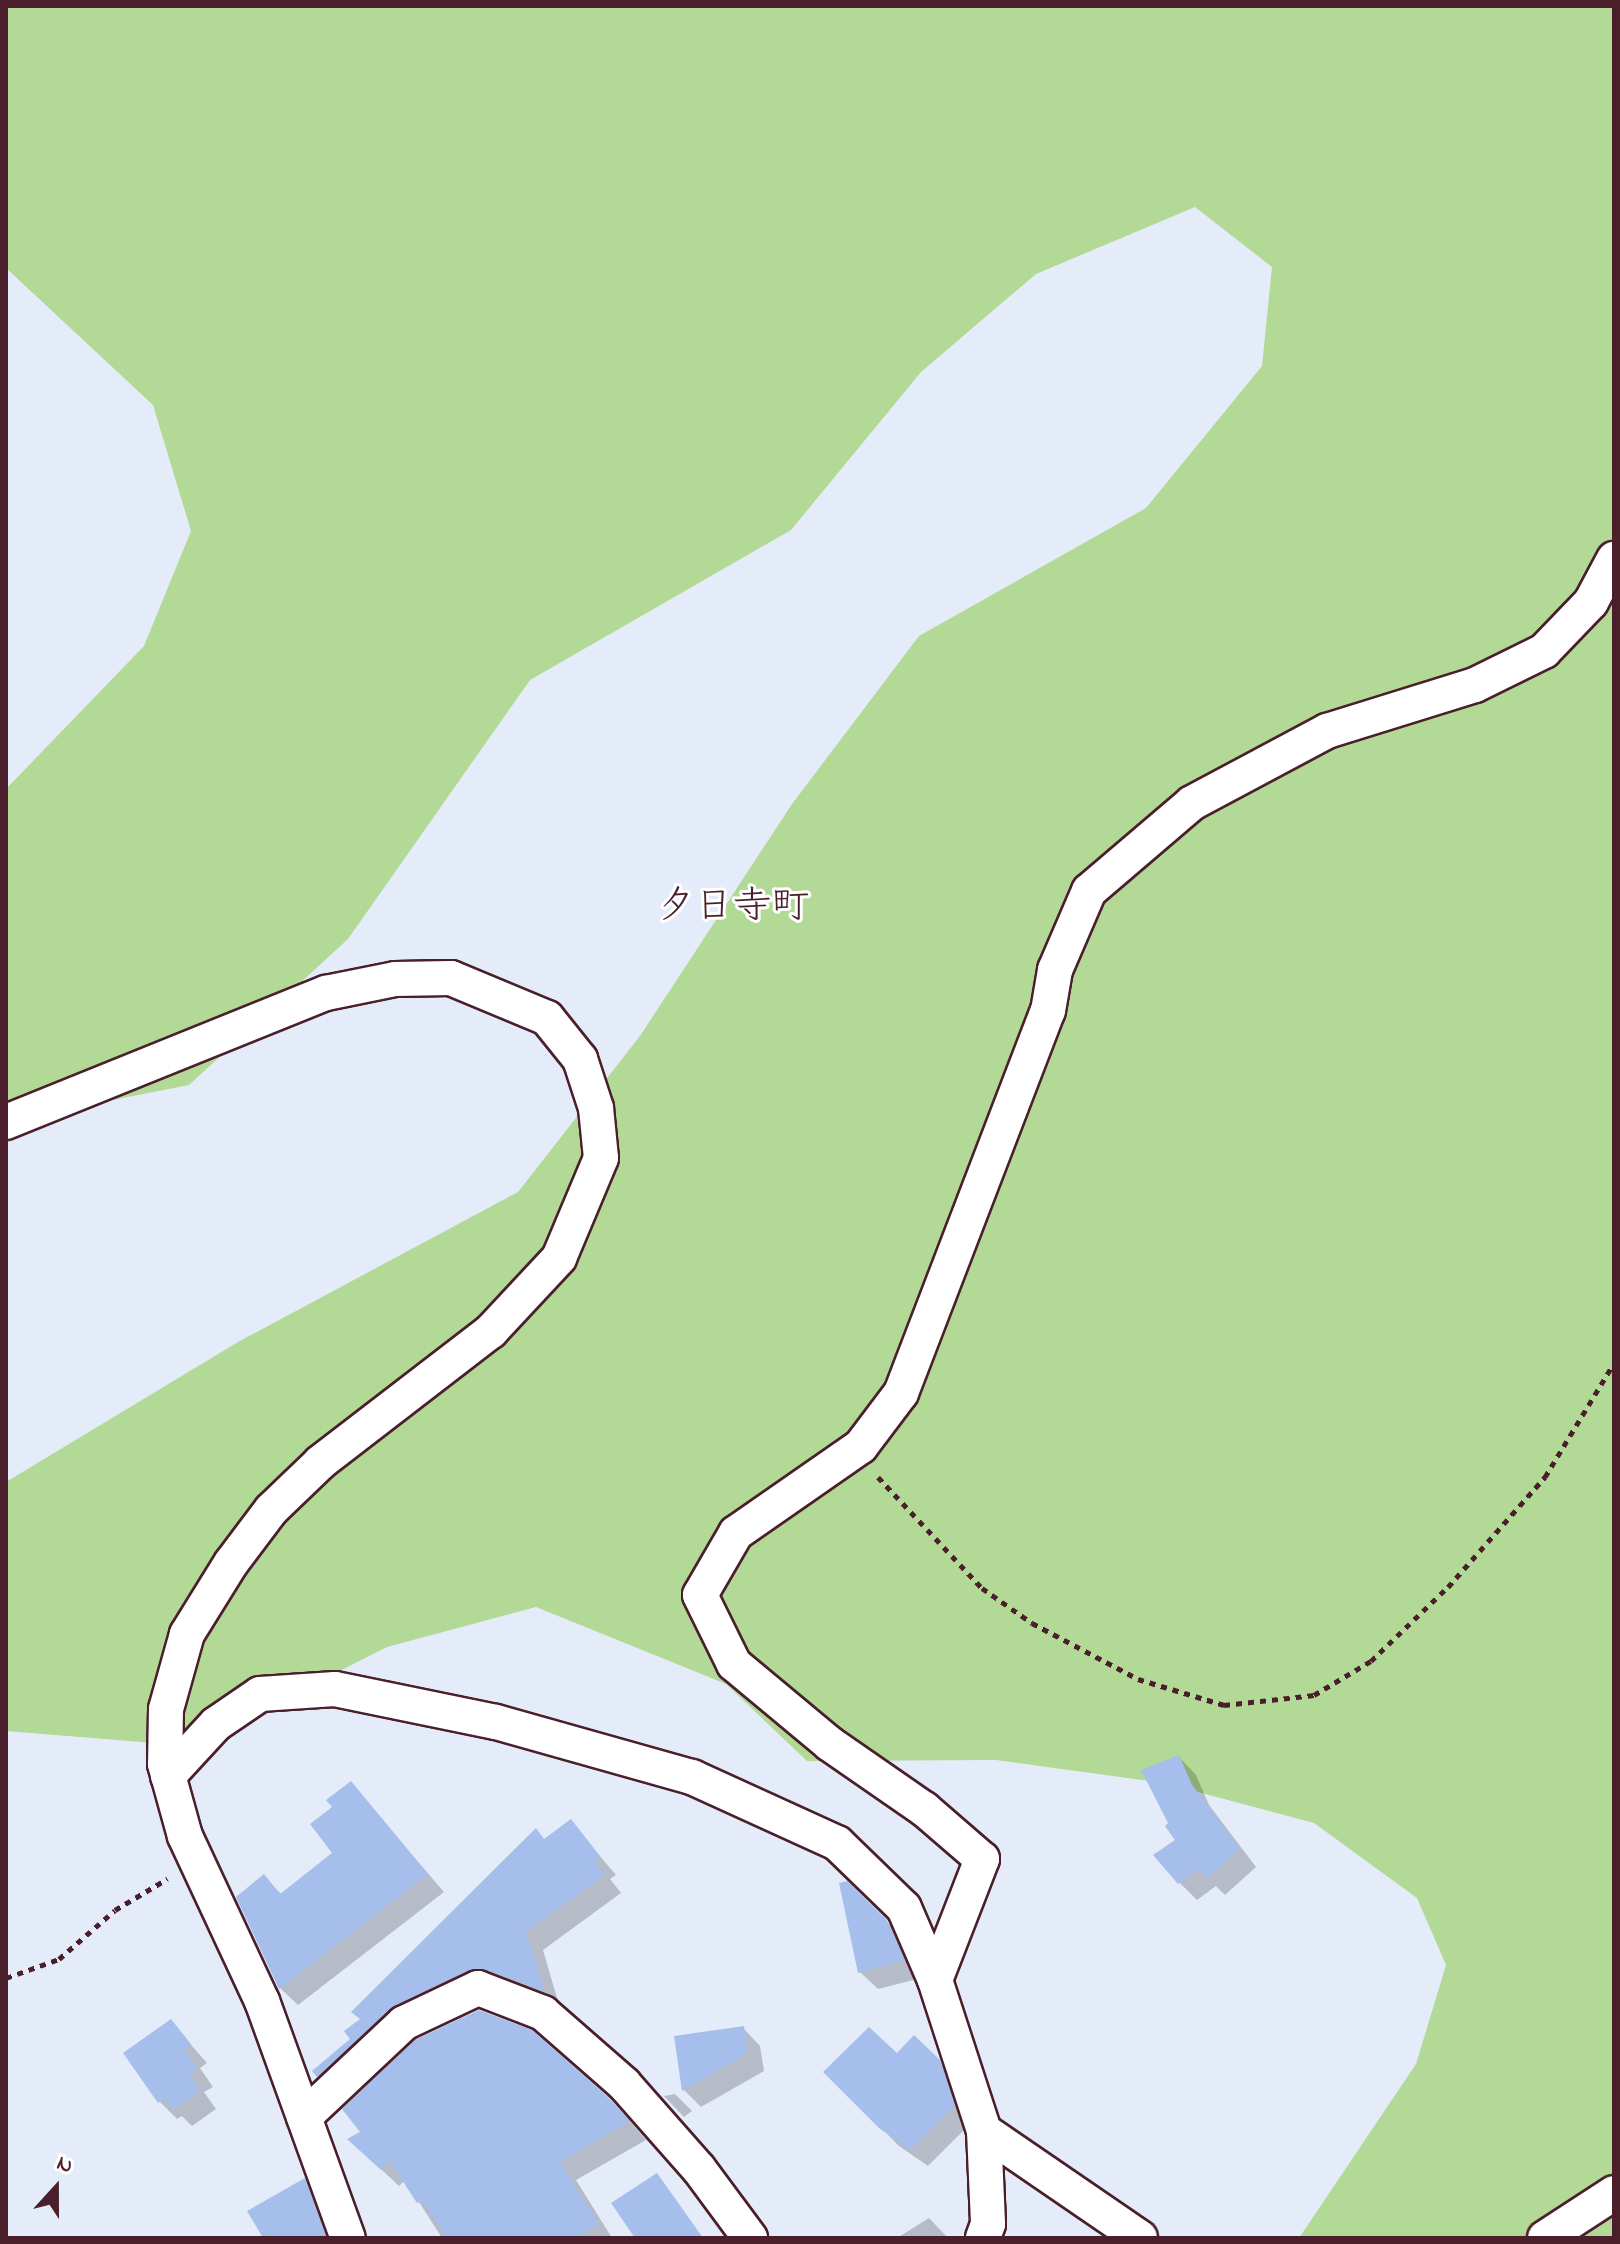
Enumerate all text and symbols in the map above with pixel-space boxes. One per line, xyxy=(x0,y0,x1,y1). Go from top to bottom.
district label: 夕日寺町 xyxy=(657,886,809,932)
north arrow xyxy=(16,2148,96,2228)
text: N xyxy=(52,2148,77,2183)

